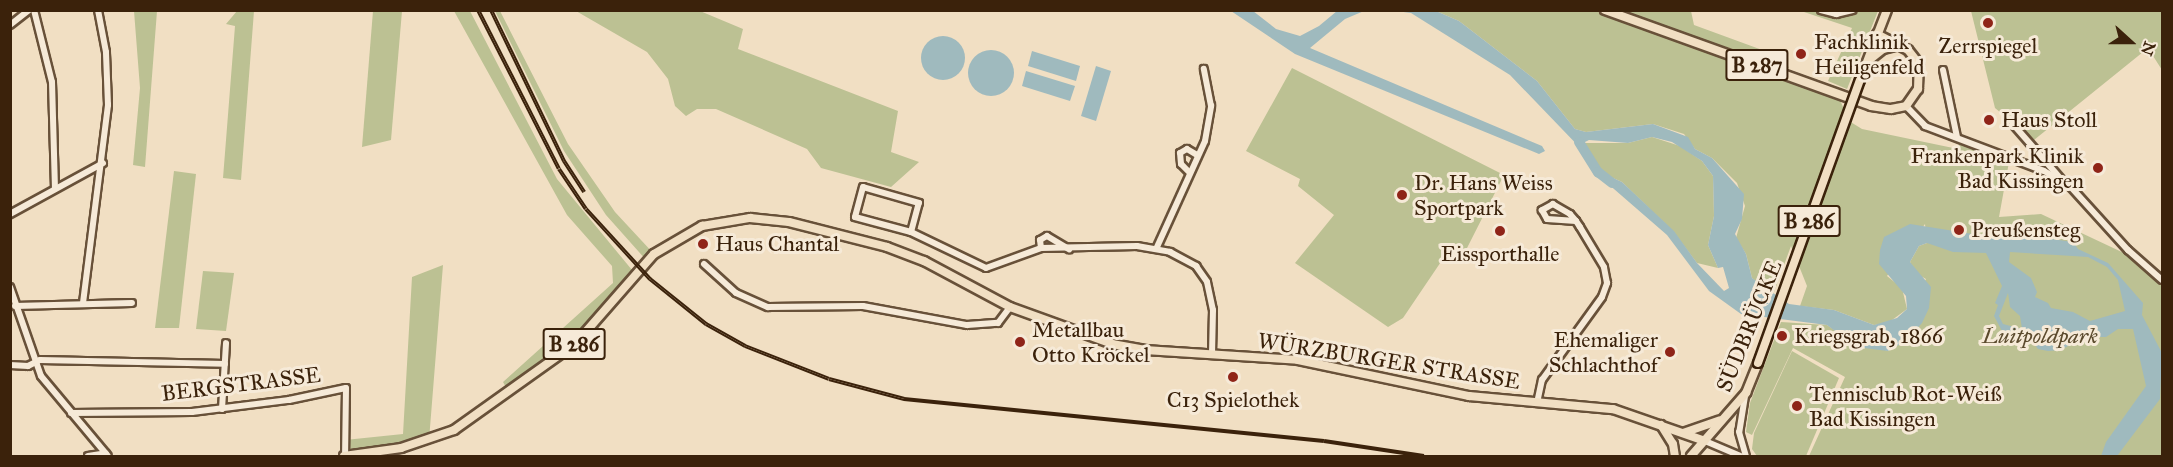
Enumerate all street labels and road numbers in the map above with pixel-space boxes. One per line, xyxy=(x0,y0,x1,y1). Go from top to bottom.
road number: B 287 xyxy=(1724,47,1790,83)
road number: B 286 xyxy=(1778,203,1840,239)
street label: SÜDBRÜCKE xyxy=(1711,256,1787,396)
road number: B 286 xyxy=(542,326,606,362)
street label: WÜRZBURGER STRASSE xyxy=(1256,327,1522,395)
street label: BERGSTRASSE xyxy=(160,361,322,407)

